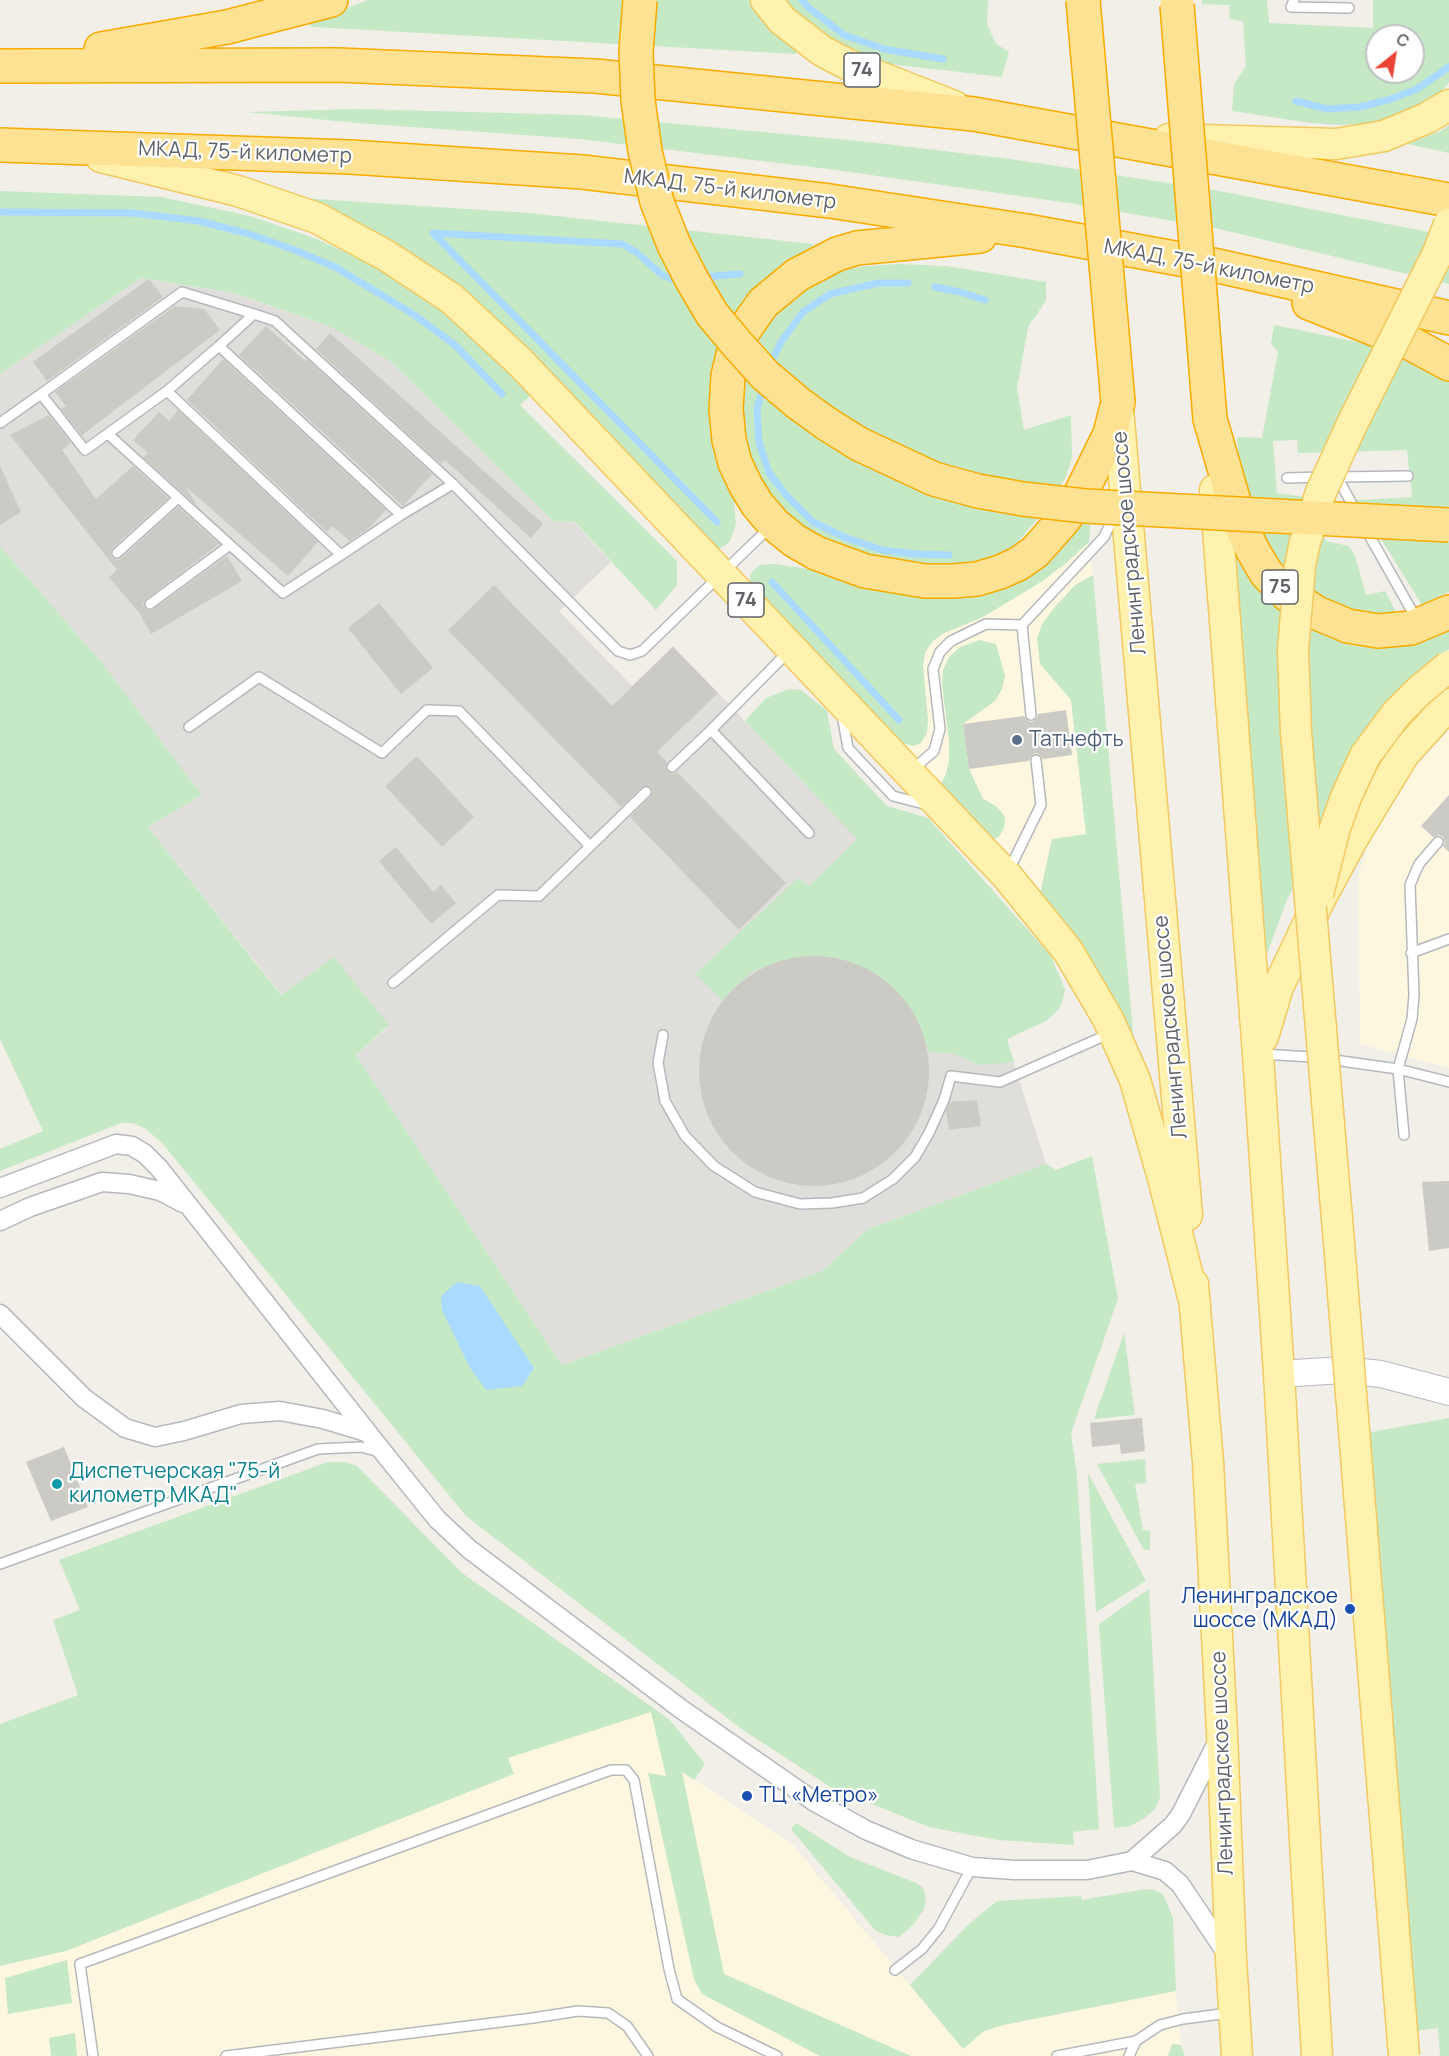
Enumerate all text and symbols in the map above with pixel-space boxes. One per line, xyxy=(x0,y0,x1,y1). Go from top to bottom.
north arrow xyxy=(1365,24,1425,84)
text: С xyxy=(1392,28,1414,53)
road number: 74 xyxy=(844,53,880,87)
street label: МКАД, 75-й километр xyxy=(138,137,352,169)
street label: МКАД, 75-й километр xyxy=(622,164,838,216)
street label: МКАД, 75-й километр xyxy=(1102,234,1316,300)
street label: Ленинградское шоссе xyxy=(1108,430,1152,656)
road number: 75 xyxy=(1262,570,1298,604)
road number: 74 xyxy=(728,583,764,617)
place label: Татнефть xyxy=(1029,727,1124,753)
marker: Татнефть xyxy=(1010,733,1024,747)
street label: Ленинградское шоссе xyxy=(1149,914,1193,1140)
place label: Диспетчерская "75-й километр МКАД" xyxy=(69,1459,280,1509)
marker: Диспетчерская "75-й километр МКАД" xyxy=(50,1477,64,1491)
place label: Ленинградское шоссе (МКАД) xyxy=(1181,1584,1338,1634)
marker: Ленинградское шоссе (МКАД) xyxy=(1343,1602,1357,1616)
street label: Ленинградское шоссе xyxy=(1206,1650,1240,1876)
place label: ТЦ «Метро» xyxy=(759,1783,879,1809)
marker: ТЦ «Метро» xyxy=(740,1789,754,1803)

